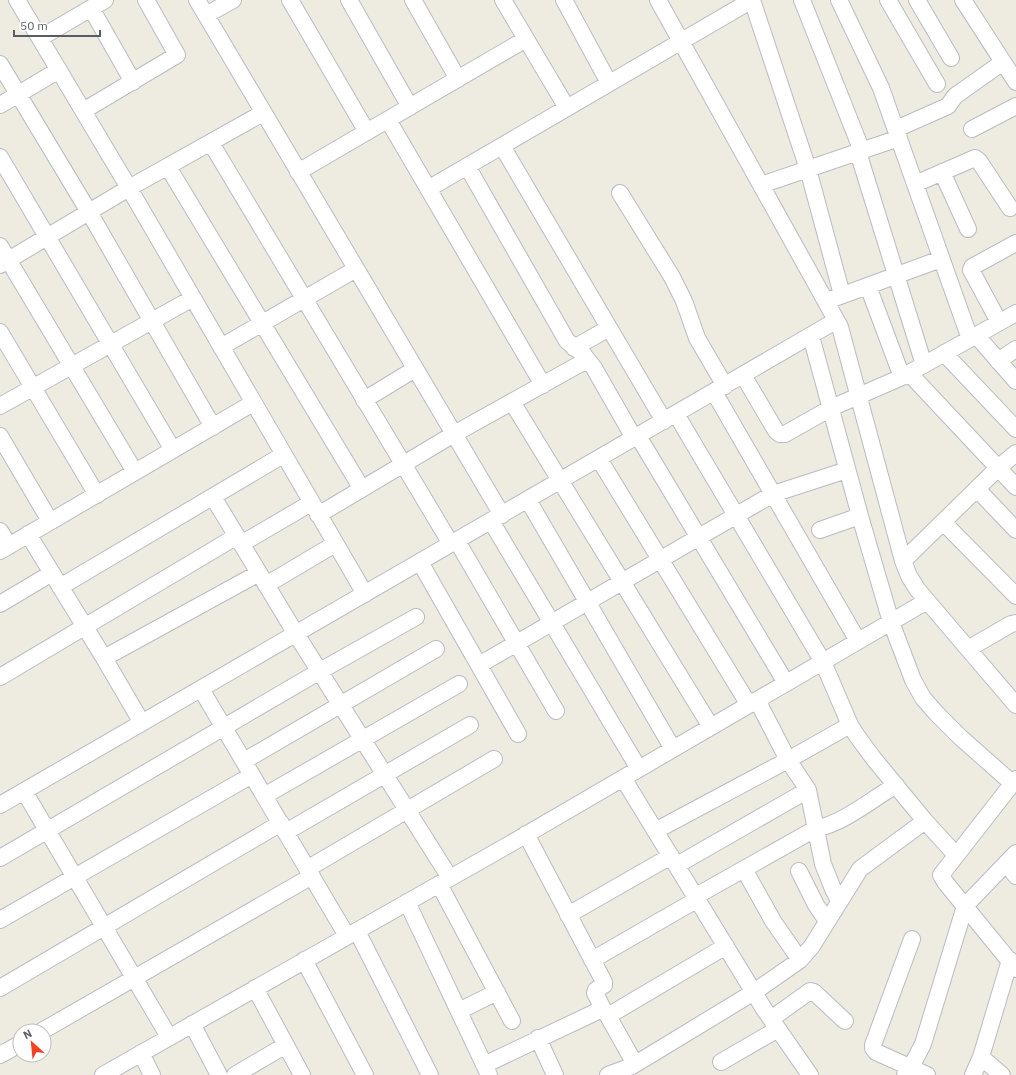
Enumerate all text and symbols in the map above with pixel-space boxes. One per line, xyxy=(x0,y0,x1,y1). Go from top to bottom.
scale bar xyxy=(14,12,100,38)
text: 50 m xyxy=(20,18,48,33)
north arrow xyxy=(12,1023,52,1063)
text: N xyxy=(21,1026,34,1042)

